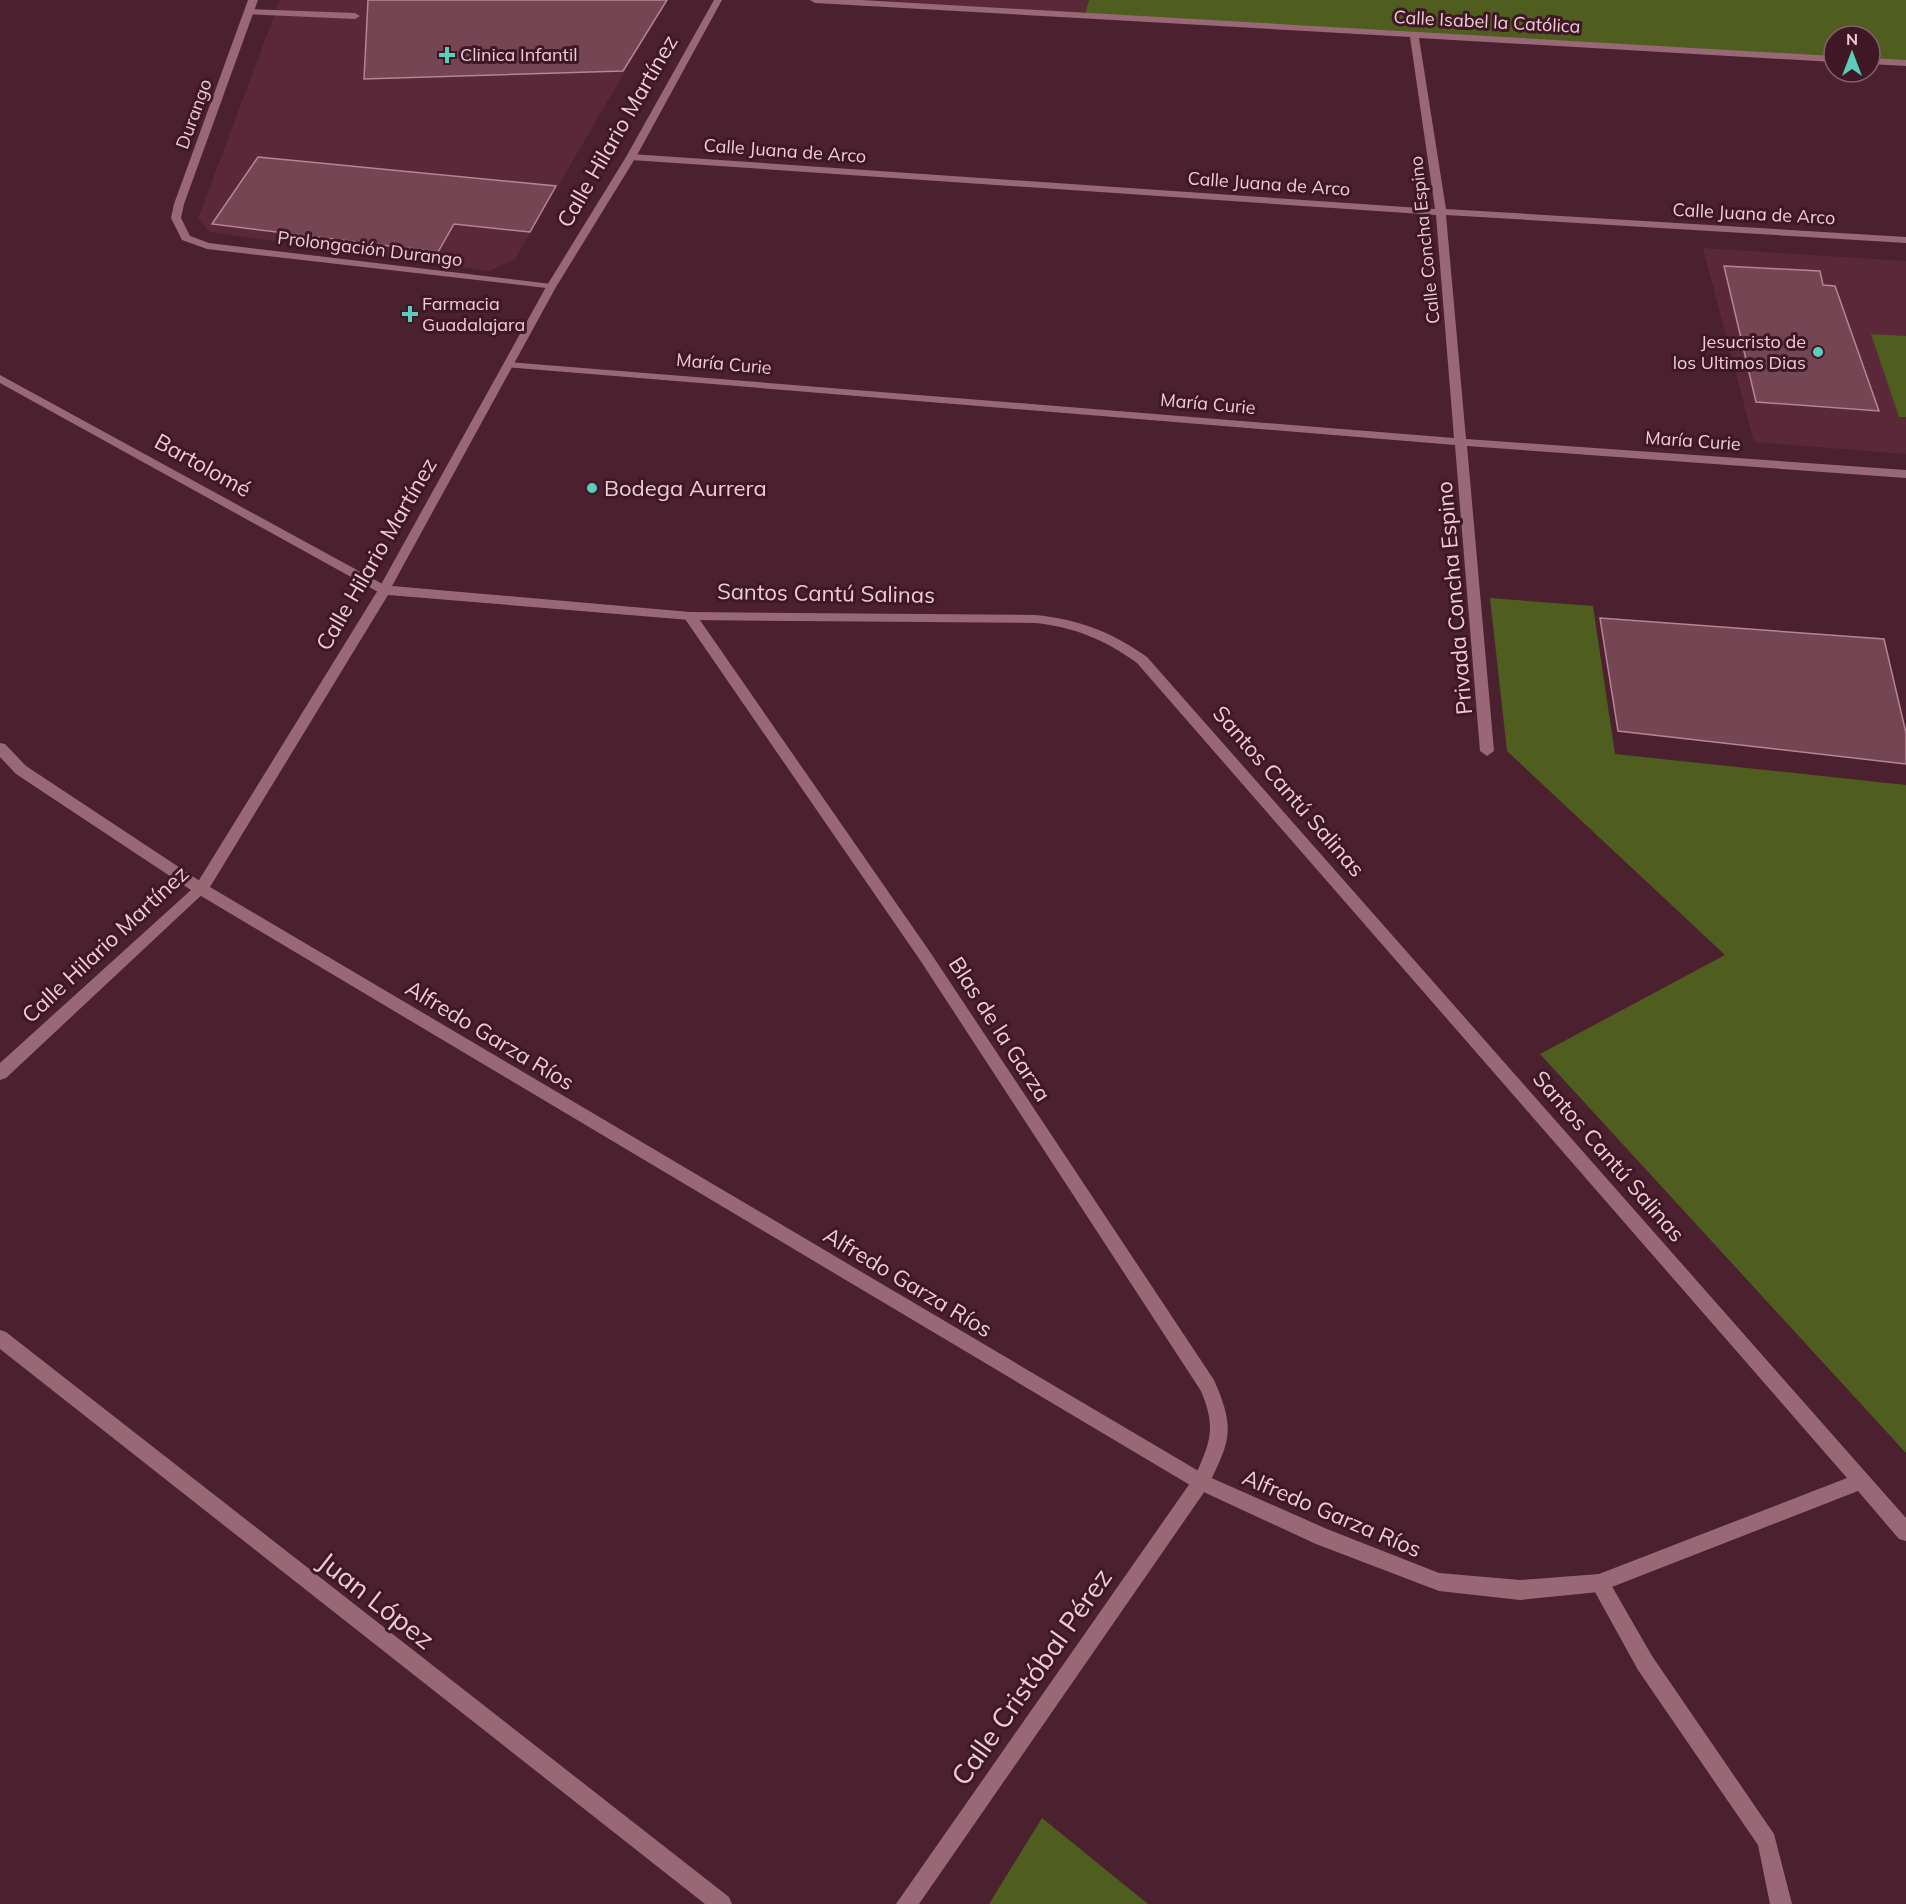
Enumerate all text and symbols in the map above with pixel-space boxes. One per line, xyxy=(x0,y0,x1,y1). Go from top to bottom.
street label: Calle Isabel la Católica xyxy=(1393,5,1581,38)
north arrow xyxy=(1822,24,1882,84)
text: N xyxy=(1846,29,1858,49)
street label: Calle Hilario Martínez xyxy=(550,30,684,232)
place label: Clinica Infantil xyxy=(460,43,577,66)
marker: Clinica Infantil xyxy=(438,46,456,64)
street label: Durango xyxy=(170,76,217,152)
street label: Calle Juana de Arco xyxy=(703,133,867,168)
street label: Calle Concha Espino xyxy=(1404,155,1445,325)
street label: Calle Juana de Arco xyxy=(1187,166,1351,201)
street label: Calle Juana de Arco xyxy=(1672,198,1836,229)
street label: Prolongación Durango xyxy=(276,226,464,271)
place label: Farmacia Guadalajara xyxy=(422,292,525,336)
marker: Farmacia Guadalajara xyxy=(403,307,417,321)
place label: Jesucristo de los Ultimos Dias xyxy=(1673,330,1806,374)
marker: Jesucristo de los Ultimos Dias xyxy=(1811,345,1825,359)
street label: María Curie xyxy=(675,348,773,379)
street label: María Curie xyxy=(1159,388,1257,419)
street label: María Curie xyxy=(1645,426,1742,455)
street label: Bartolomé xyxy=(150,427,256,503)
street label: Calle Hilario Martínez xyxy=(309,453,443,655)
place label: Bodega Aurrera xyxy=(604,474,767,502)
street label: Privada Concha Espino xyxy=(1430,480,1478,716)
marker: Bodega Aurrera xyxy=(585,481,599,495)
street label: Santos Cantú Salinas xyxy=(717,577,935,609)
street label: Santos Cantú Salinas xyxy=(1207,700,1371,882)
street label: Calle Hilario Martínez xyxy=(16,859,194,1029)
street label: Blas de la Garza xyxy=(943,951,1057,1107)
street label: Alfredo Garza Ríos xyxy=(401,974,579,1096)
street label: Santos Cantú Salinas xyxy=(1527,1065,1691,1247)
street label: Alfredo Garza Ríos xyxy=(819,1221,997,1343)
street label: Alfredo Garza Ríos xyxy=(1238,1463,1426,1563)
street label: Juan López xyxy=(312,1544,442,1656)
street label: Calle Cristóbal Pérez xyxy=(943,1561,1119,1792)

